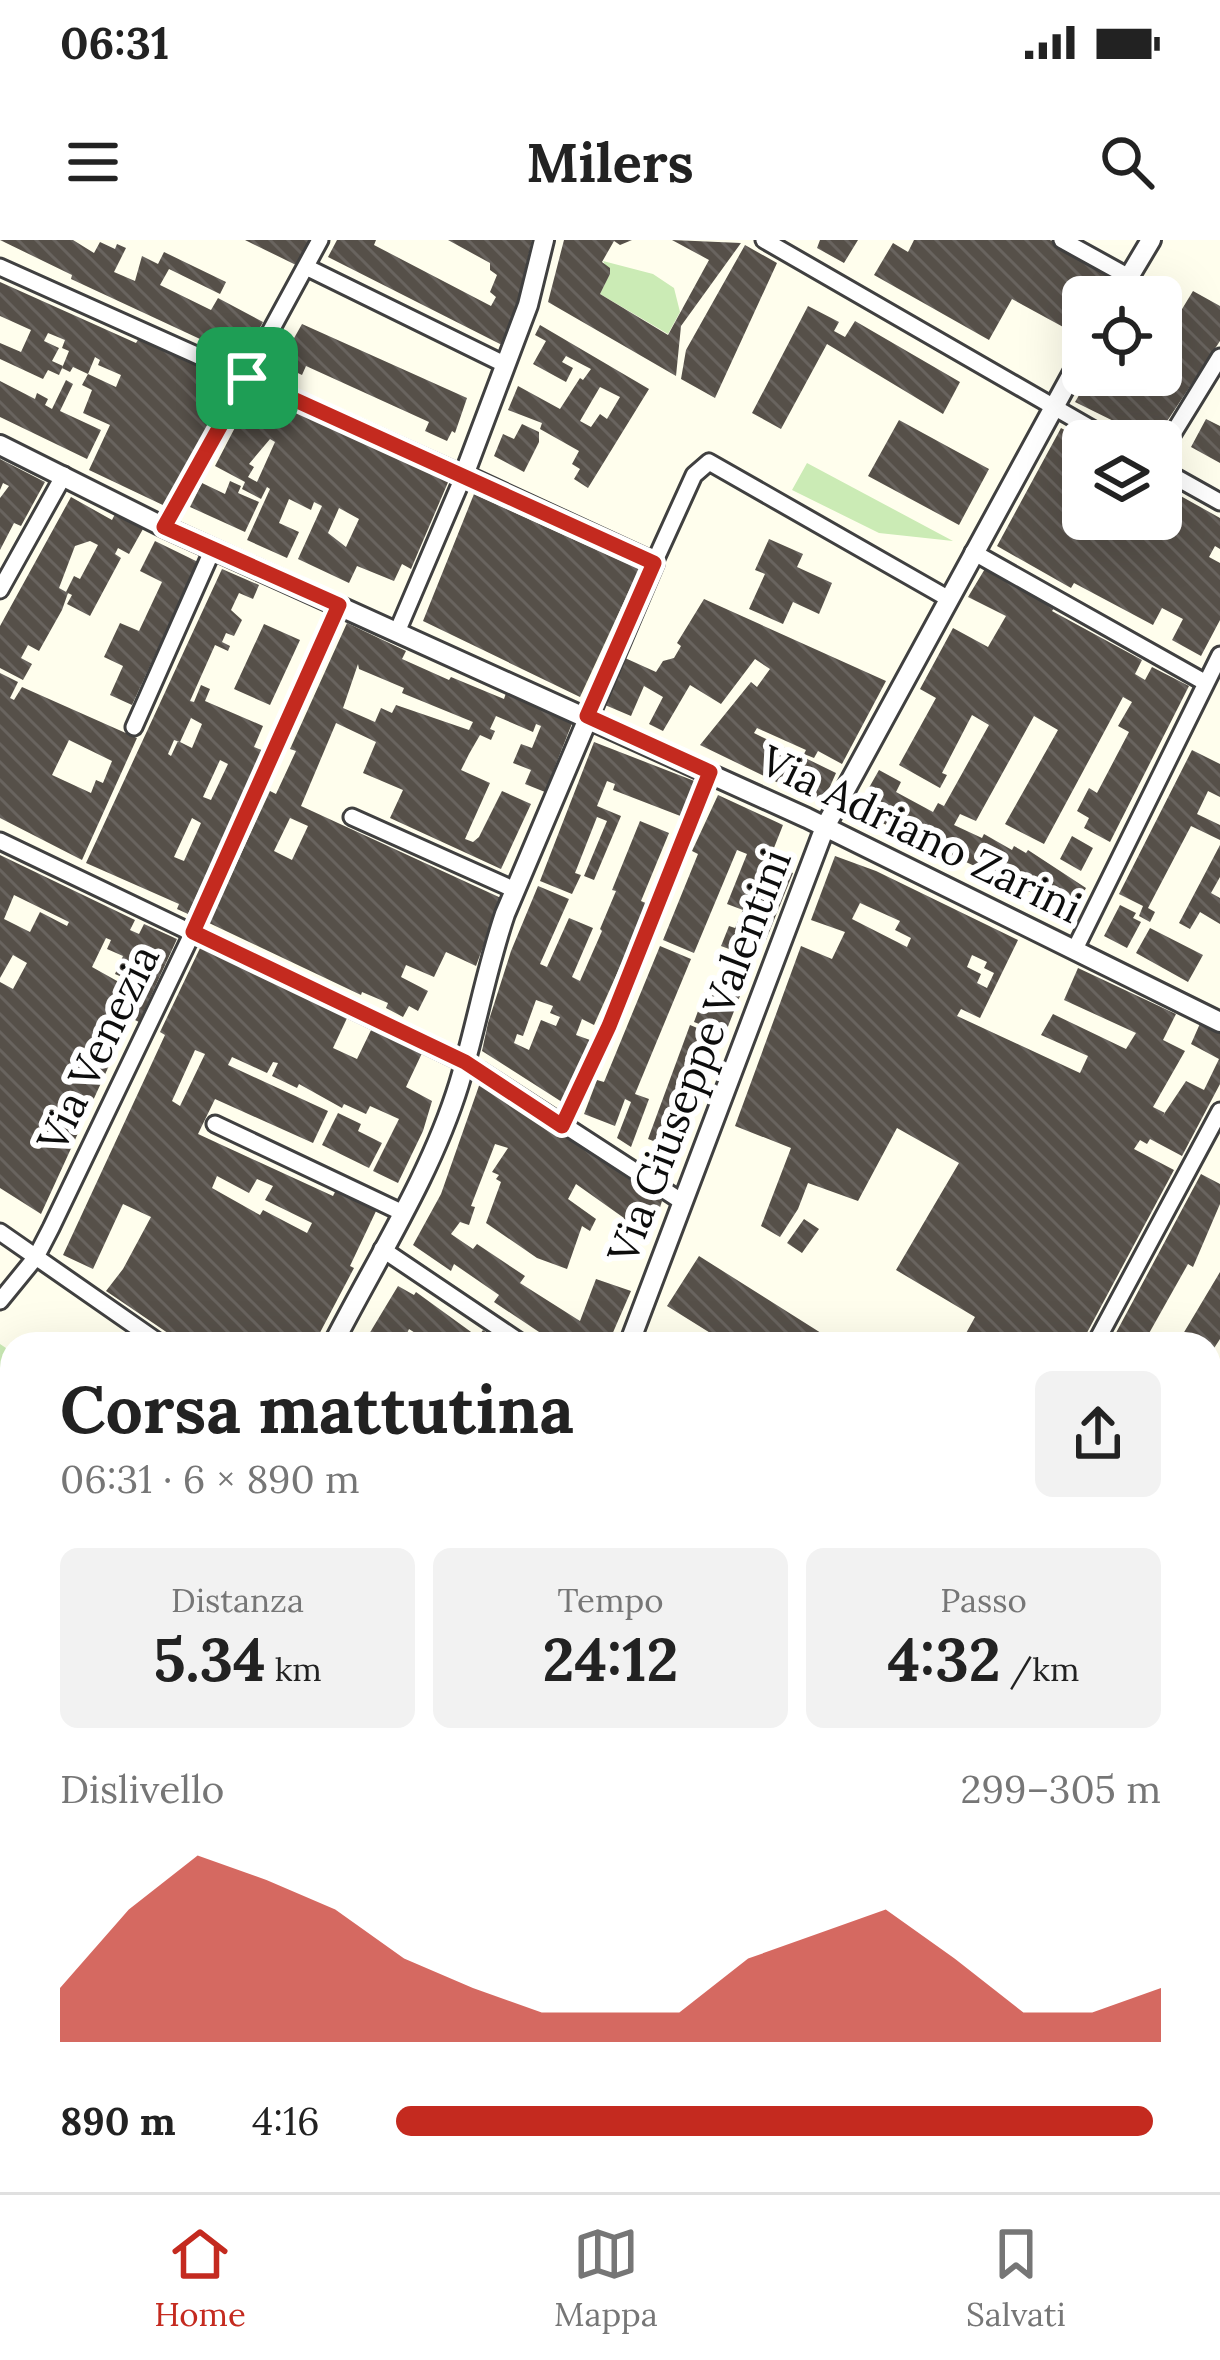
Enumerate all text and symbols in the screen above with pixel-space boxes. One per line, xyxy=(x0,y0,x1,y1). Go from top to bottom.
text: 06:31 xyxy=(60,14,169,71)
text: Milers xyxy=(526,128,694,197)
icon: menu xyxy=(60,129,126,195)
icon: search xyxy=(1094,129,1160,195)
map controls xyxy=(1062,276,1182,540)
button: locate xyxy=(1062,276,1182,396)
pin xyxy=(196,327,298,429)
icon: arrive xyxy=(214,345,280,411)
button: layers xyxy=(1062,420,1182,540)
street label: Via Adriano Zarini xyxy=(751,733,1090,935)
street label: Via Giuseppe Valentini xyxy=(595,841,803,1272)
street label: Via Venezia xyxy=(24,936,171,1161)
text: Corsa mattutina xyxy=(60,1367,574,1451)
button: share xyxy=(1035,1371,1161,1497)
text: 06:31 · 6 × 890 m xyxy=(60,1454,360,1504)
text: Distanza xyxy=(171,1579,304,1621)
text: Tempo xyxy=(558,1579,663,1621)
text: Passo xyxy=(940,1579,1027,1621)
text: 5.34 xyxy=(153,1621,266,1697)
text: 24:12 xyxy=(542,1621,679,1697)
text: 4:32 xyxy=(887,1621,1001,1697)
text: km xyxy=(266,1648,322,1690)
text: /km xyxy=(1001,1648,1080,1690)
text: Dislivello xyxy=(60,1764,224,1814)
text: 299–305 m xyxy=(961,1764,1161,1814)
text: 890 m xyxy=(60,2096,176,2146)
text: 4:16 xyxy=(252,2096,320,2146)
tab: Home xyxy=(154,2221,246,2335)
tab: Mappa xyxy=(554,2221,658,2335)
tab: Salvati xyxy=(966,2221,1066,2335)

